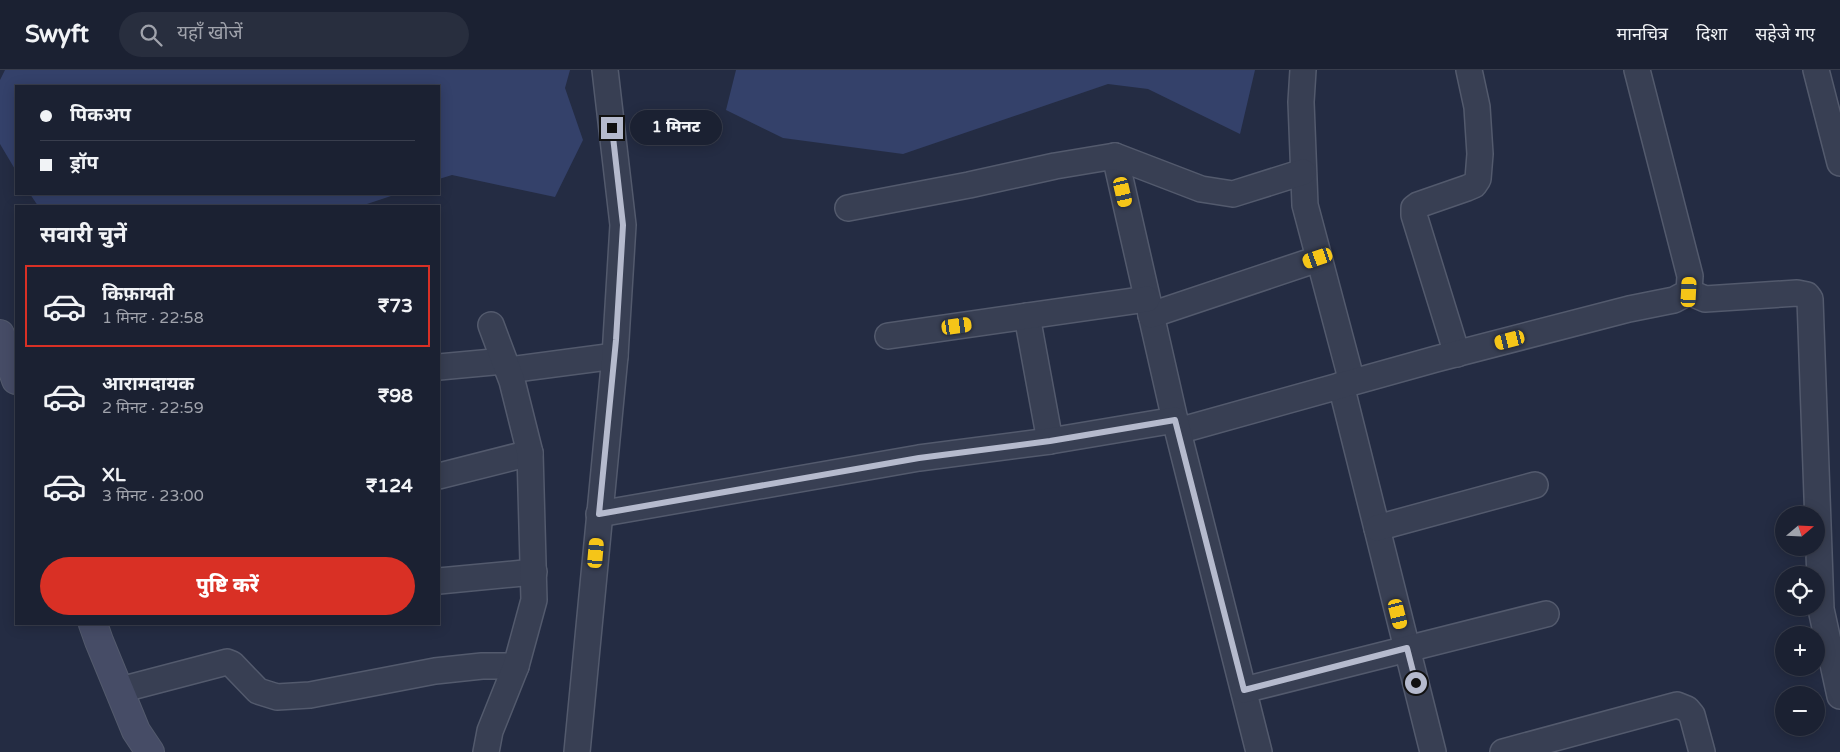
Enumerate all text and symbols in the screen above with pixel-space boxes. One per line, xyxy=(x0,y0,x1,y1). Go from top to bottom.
search box xyxy=(119,12,469,57)
text: Swyft xyxy=(25,20,89,49)
icon: search xyxy=(137,21,165,49)
text: यहाँ खोजें xyxy=(177,22,243,44)
text: मानचित्र xyxy=(1617,23,1668,45)
text: दिशा xyxy=(1696,23,1727,45)
text: सहेजे गए xyxy=(1755,23,1815,45)
text: पिकअप xyxy=(70,104,131,126)
callout: 1 मिनट xyxy=(630,110,722,146)
route end xyxy=(601,117,623,139)
text: 1 मिनट xyxy=(652,117,700,137)
text: ड्रॉप xyxy=(70,152,98,174)
car xyxy=(1112,176,1133,208)
text: सवारी चुनें xyxy=(40,222,127,248)
car xyxy=(1301,246,1334,270)
car xyxy=(1680,277,1697,307)
text: किफ़ायती xyxy=(102,283,174,305)
icon: car xyxy=(42,284,87,329)
text: ₹73 xyxy=(378,295,413,317)
text: 1 मिनट · 22:58 xyxy=(102,308,204,328)
car xyxy=(941,316,972,336)
car xyxy=(1493,329,1526,351)
text: आरामदायक xyxy=(102,373,194,395)
icon: car xyxy=(42,374,87,419)
text: ₹98 xyxy=(378,385,413,407)
text: 2 मिनट · 22:59 xyxy=(102,398,204,418)
icon: car xyxy=(42,464,87,509)
text: XL xyxy=(102,464,126,486)
text: ₹124 xyxy=(366,475,413,497)
text: 3 मिनट · 23:00 xyxy=(102,486,204,506)
north arrow xyxy=(1775,506,1825,556)
map controls xyxy=(1775,506,1825,736)
car xyxy=(587,537,604,569)
button: पुष्टि करें xyxy=(40,557,415,615)
button: locate xyxy=(1775,566,1825,616)
car xyxy=(1387,598,1408,630)
button: + xyxy=(1775,626,1825,676)
route start xyxy=(1405,672,1427,694)
button: − xyxy=(1775,686,1825,736)

